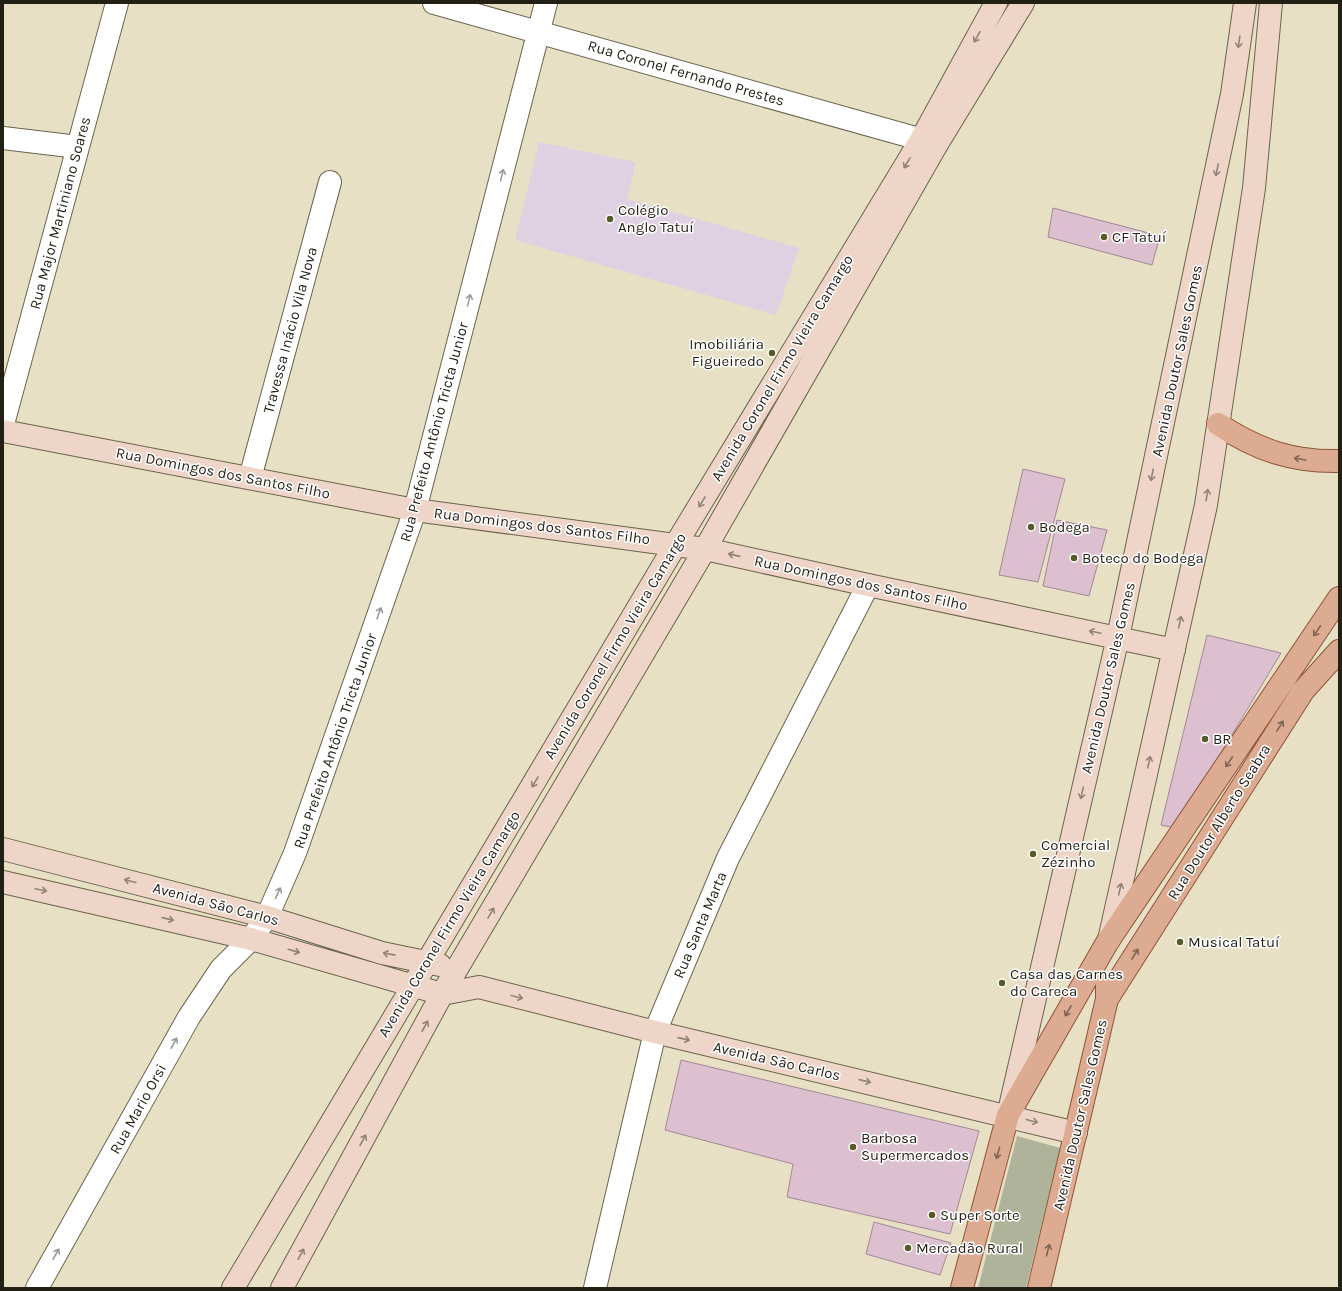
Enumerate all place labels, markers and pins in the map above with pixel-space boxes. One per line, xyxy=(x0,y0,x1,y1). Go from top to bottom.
place label: Colégio Anglo Tatuí xyxy=(618,201,694,236)
marker: Colégio Anglo Tatuí xyxy=(605,214,615,224)
place label: CF Tatuí xyxy=(1112,228,1167,246)
marker: CF Tatuí xyxy=(1099,232,1109,242)
place label: Imobiliária Figueiredo xyxy=(689,335,764,370)
marker: Imobiliária Figueiredo xyxy=(767,348,777,358)
place label: Bodega xyxy=(1039,518,1090,536)
marker: Bodega xyxy=(1026,522,1036,532)
place label: Boteco do Bodega xyxy=(1082,549,1204,567)
marker: Boteco do Bodega xyxy=(1069,553,1079,563)
place label: BR xyxy=(1213,730,1232,748)
marker: BR xyxy=(1200,734,1210,744)
place label: Comercial Zézinho xyxy=(1041,836,1110,871)
marker: Comercial Zézinho xyxy=(1028,849,1038,859)
place label: Musical Tatuí xyxy=(1188,933,1280,951)
marker: Musical Tatuí xyxy=(1175,937,1185,947)
place label: Casa das Carnes do Careca xyxy=(1010,965,1123,1000)
marker: Casa das Carnes do Careca xyxy=(997,978,1007,988)
place label: Barbosa Supermercados xyxy=(861,1129,969,1164)
marker: Barbosa Supermercados xyxy=(848,1142,858,1152)
place label: Super Sorte xyxy=(940,1206,1020,1224)
marker: Super Sorte xyxy=(927,1210,937,1220)
place label: Mercadão Rural xyxy=(916,1239,1023,1257)
marker: Mercadão Rural xyxy=(903,1243,913,1253)

